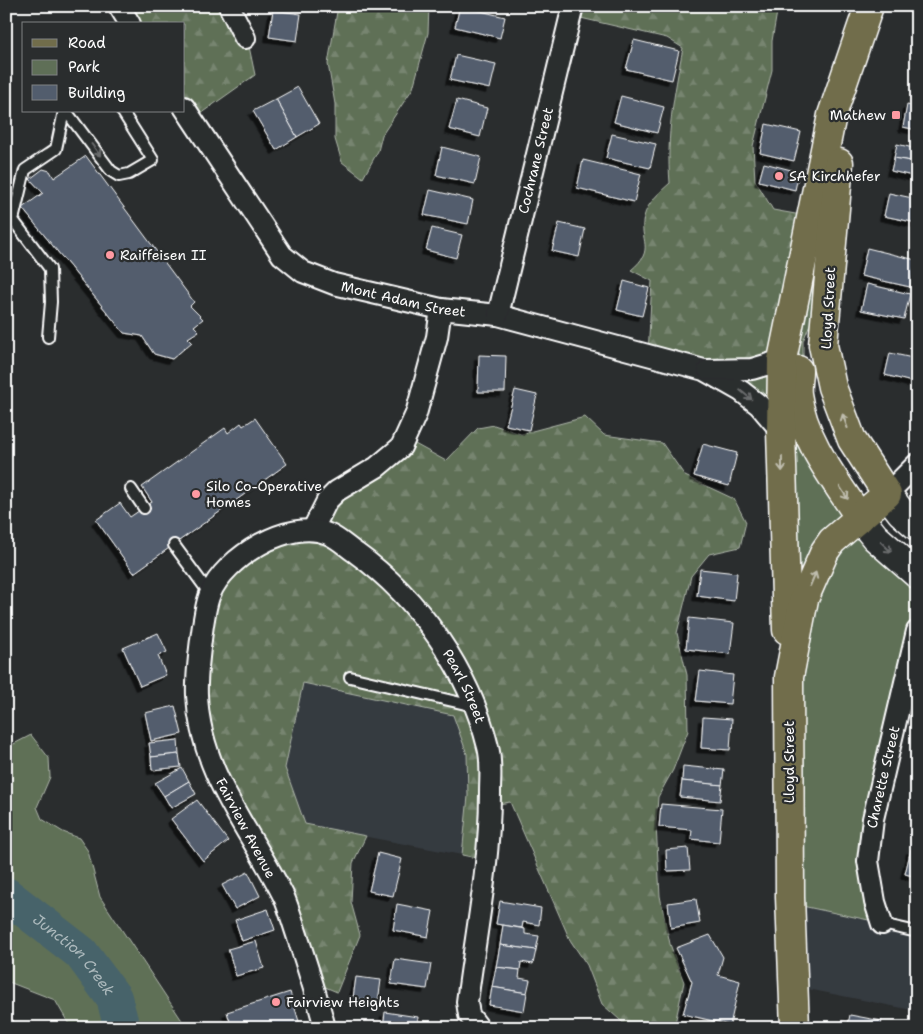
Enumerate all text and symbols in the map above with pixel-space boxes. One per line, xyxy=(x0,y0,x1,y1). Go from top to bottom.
legend xyxy=(22,22,185,112)
text: Road xyxy=(68,33,106,53)
text: Park xyxy=(68,57,100,77)
text: Building xyxy=(68,83,125,103)
street label: Cochrane Street xyxy=(514,105,557,216)
place label: Mathew xyxy=(830,106,886,124)
marker: Mathew xyxy=(890,109,902,121)
one-way arrow xyxy=(90,143,101,156)
place label: SA Kirchhefer xyxy=(789,167,881,185)
marker: SA Kirchhefer xyxy=(773,170,785,182)
place label: Raiffeisen II xyxy=(120,246,207,264)
marker: Raiffeisen II xyxy=(104,249,116,261)
street label: Lloyd Street xyxy=(817,266,839,350)
street label: Mont Adam Street xyxy=(339,277,467,321)
one-way arrow xyxy=(739,389,752,400)
one-way arrow xyxy=(840,414,849,430)
one-way arrow xyxy=(777,456,787,472)
place label: Silo Co-Operative Homes xyxy=(206,477,322,511)
one-way arrow xyxy=(839,486,849,500)
marker: Silo Co-Operative Homes xyxy=(190,488,202,500)
one-way arrow xyxy=(880,541,892,553)
one-way arrow xyxy=(808,572,818,587)
street label: Pearl Street xyxy=(439,646,490,726)
street label: Lloyd Street xyxy=(780,721,798,803)
street label: Charette Street xyxy=(863,724,903,829)
street label: Fairview Avenue xyxy=(212,775,280,881)
water label: Junction Creek xyxy=(29,909,119,1000)
place label: Fairview Heights xyxy=(286,993,400,1011)
marker: Fairview Heights xyxy=(270,996,282,1008)

